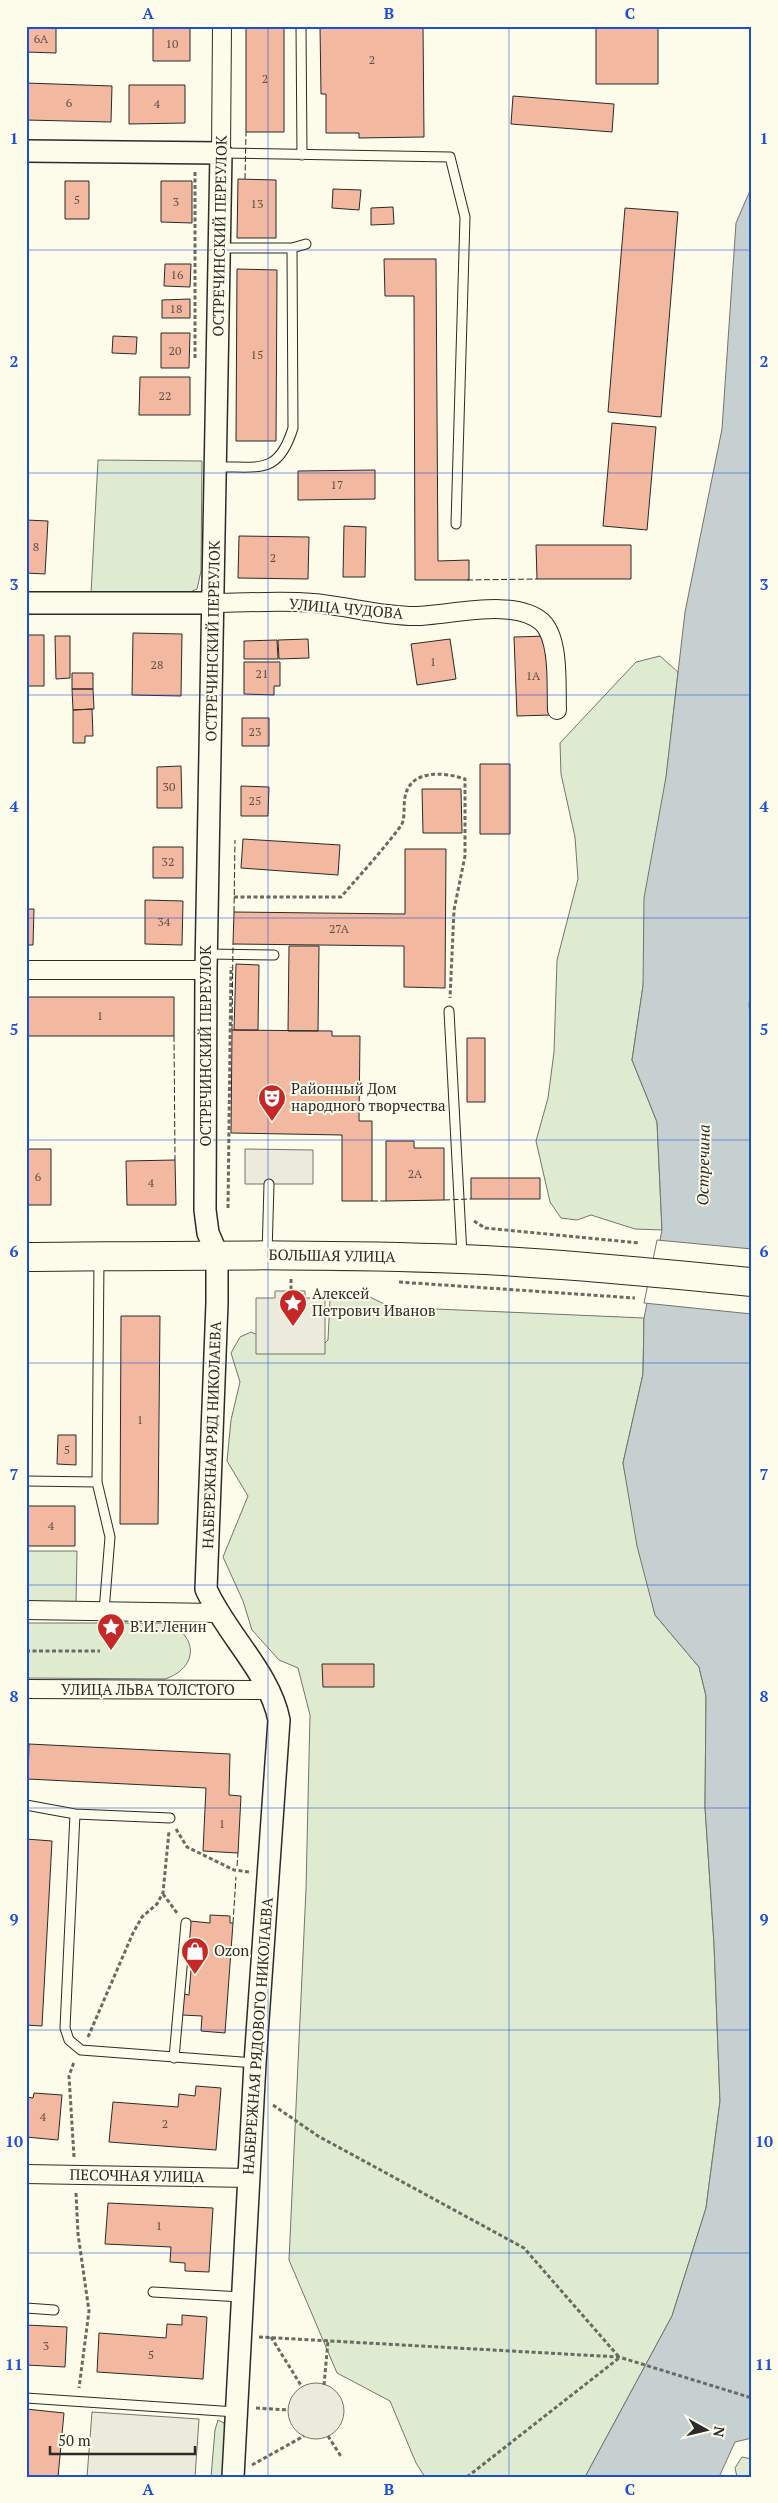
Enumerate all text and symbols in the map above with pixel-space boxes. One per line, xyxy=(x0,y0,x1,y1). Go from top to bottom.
text: A xyxy=(142,2,154,24)
text: B xyxy=(384,2,394,24)
text: C xyxy=(625,2,635,24)
house number: 6А xyxy=(34,31,49,46)
house number: 10 xyxy=(166,36,178,51)
house number: 2 xyxy=(369,52,375,67)
house number: 2 xyxy=(262,71,268,86)
house number: 6 xyxy=(66,95,73,110)
house number: 4 xyxy=(154,96,161,111)
text: 1 xyxy=(9,127,19,149)
text: 1 xyxy=(759,127,769,149)
street label: ОСТРЕЧИНСКИЙ ПЕРЕУЛОК xyxy=(207,135,231,337)
house number: 5 xyxy=(74,192,80,207)
house number: 3 xyxy=(173,194,179,209)
house number: 13 xyxy=(251,196,263,211)
house number: 16 xyxy=(171,267,184,282)
house number: 18 xyxy=(170,301,182,316)
house number: 20 xyxy=(169,343,181,358)
house number: 15 xyxy=(251,347,263,362)
text: 2 xyxy=(9,350,19,372)
text: 2 xyxy=(759,350,769,372)
house number: 22 xyxy=(159,388,171,403)
house number: 17 xyxy=(331,477,343,492)
house number: 8 xyxy=(33,539,39,554)
street label: ОСТРЕЧИНСКИЙ ПЕРЕУЛОК xyxy=(200,540,224,742)
house number: 2 xyxy=(270,550,276,565)
text: 3 xyxy=(9,573,19,595)
text: 3 xyxy=(759,573,769,595)
street label: УЛИЦА ЧУДОВА xyxy=(288,593,405,623)
house number: 1 xyxy=(430,654,436,669)
house number: 28 xyxy=(151,657,163,672)
house number: 21 xyxy=(256,666,268,681)
house number: 1А xyxy=(526,668,541,683)
house number: 23 xyxy=(249,724,261,739)
house number: 30 xyxy=(163,779,175,794)
house number: 25 xyxy=(249,793,261,808)
text: 4 xyxy=(9,795,19,817)
text: 4 xyxy=(759,795,769,817)
house number: 32 xyxy=(162,854,174,869)
house number: 34 xyxy=(158,914,171,929)
house number: 27А xyxy=(329,921,350,936)
street label: ОСТРЕЧИНСКИЙ ПЕРЕУЛОК xyxy=(195,945,215,1147)
house number: 1 xyxy=(97,1008,103,1023)
text: 5 xyxy=(9,1018,19,1040)
text: 5 xyxy=(759,1018,769,1040)
place label: Районный Дом народного творчества xyxy=(291,1078,446,1115)
theatre icon: Районный Дом народного творчества xyxy=(257,1083,287,1122)
water label: Остречина xyxy=(691,1124,715,1206)
house number: 2А xyxy=(408,1166,423,1181)
house number: 6 xyxy=(35,1169,42,1184)
house number: 4 xyxy=(148,1175,155,1190)
text: 6 xyxy=(9,1240,19,1262)
text: 6 xyxy=(759,1240,769,1262)
street label: БОЛЬШАЯ УЛИЦА xyxy=(268,1244,396,1266)
place label: Алексей Петрович Иванов xyxy=(312,1283,436,1320)
place icon: Алексей Петрович Иванов xyxy=(278,1288,308,1327)
street label: НАБЕРЕЖНАЯ РЯД НИКОЛАЕВА xyxy=(197,1320,225,1549)
house number: 1 xyxy=(137,1412,143,1427)
house number: 5 xyxy=(64,1442,70,1457)
text: 7 xyxy=(9,1463,19,1485)
text: 7 xyxy=(759,1463,769,1485)
house number: 4 xyxy=(48,1518,55,1533)
place icon: В.И. Ленин xyxy=(96,1612,126,1651)
place label: В.И. Ленин xyxy=(130,1616,207,1636)
street label: УЛИЦА ЛЬВА ТОЛСТОГО xyxy=(61,1679,235,1699)
text: 8 xyxy=(9,1685,19,1707)
text: 8 xyxy=(759,1685,769,1707)
house number: 1 xyxy=(219,1816,225,1831)
street label: НАБЕРЕЖНАЯ РЯДОВОГО НИКОЛАЕВА xyxy=(237,1896,277,2175)
text: 9 xyxy=(9,1908,19,1930)
text: 9 xyxy=(759,1908,769,1930)
shop icon: Ozon xyxy=(180,1936,210,1975)
place label: Ozon xyxy=(214,1940,249,1960)
house number: 4 xyxy=(40,2109,47,2124)
house number: 2 xyxy=(162,2116,168,2131)
text: 10 xyxy=(5,2130,23,2152)
text: 10 xyxy=(755,2130,773,2152)
street label: ПЕСОЧНАЯ УЛИЦА xyxy=(70,2164,205,2186)
house number: 1 xyxy=(156,2218,162,2233)
house number: 3 xyxy=(43,2338,49,2353)
house number: 5 xyxy=(148,2347,154,2362)
text: 11 xyxy=(5,2353,23,2375)
text: 11 xyxy=(755,2353,773,2375)
north arrow xyxy=(680,2406,730,2456)
scale bar xyxy=(50,2423,195,2455)
text: N xyxy=(709,2425,730,2439)
text: 50 m xyxy=(58,2430,91,2450)
text: A xyxy=(142,2478,154,2500)
text: B xyxy=(384,2478,394,2500)
text: C xyxy=(625,2478,635,2500)

